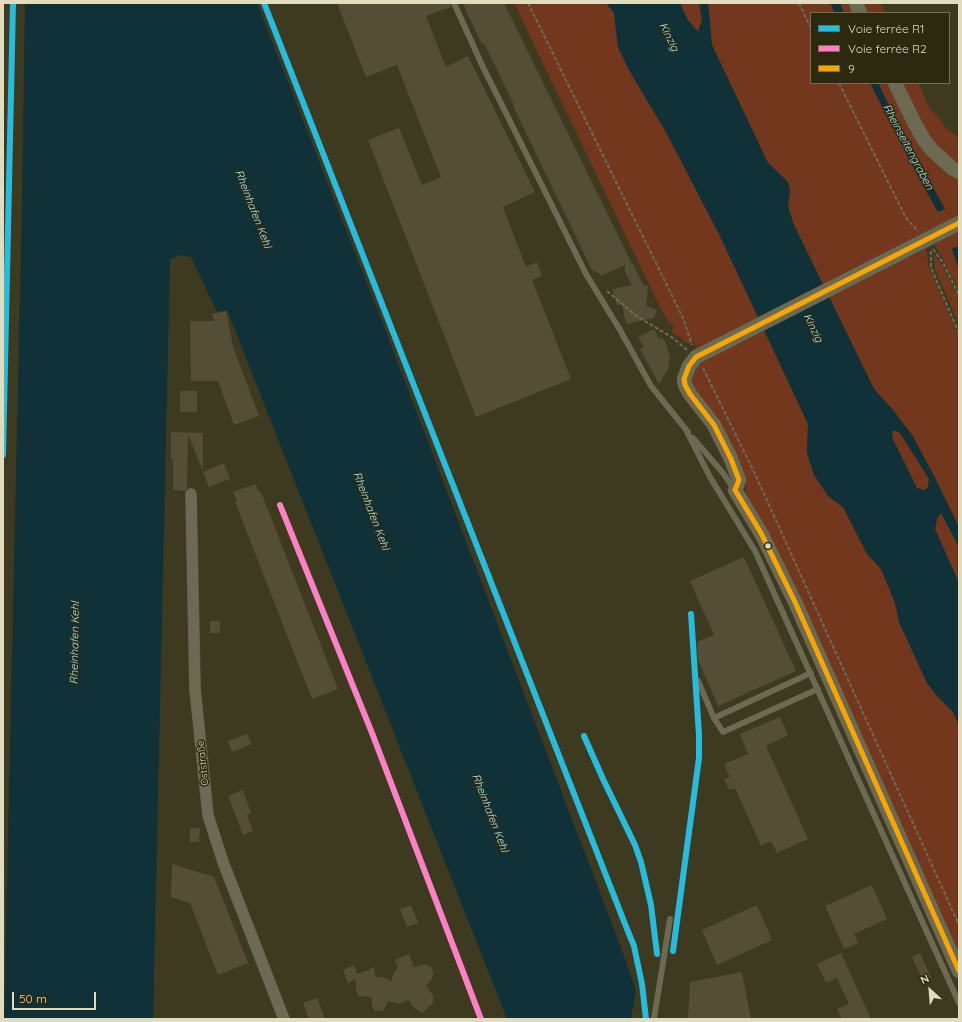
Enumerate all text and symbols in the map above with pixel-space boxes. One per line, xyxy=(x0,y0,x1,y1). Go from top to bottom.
legend xyxy=(810,12,950,84)
water label: Kinzig xyxy=(656,20,682,54)
text: Voie ferrée R1 xyxy=(848,21,925,36)
text: Voie ferrée R2 xyxy=(848,41,927,56)
text: 9 xyxy=(848,61,855,76)
water label: Rheinseitengraben xyxy=(880,102,936,192)
water label: Rheinhafen Kehl xyxy=(232,168,274,250)
water label: Kinzig xyxy=(800,311,826,345)
water label: Rheinhafen Kehl xyxy=(350,470,392,552)
unlabelled marker xyxy=(763,541,773,551)
water label: Rheinhafen Kehl xyxy=(68,602,82,684)
street label: Oststraße xyxy=(195,740,211,786)
water label: Rheinhafen Kehl xyxy=(469,772,511,854)
north arrow xyxy=(910,970,950,1010)
text: N xyxy=(918,971,931,987)
scale bar xyxy=(14,984,98,1010)
text: 50 m xyxy=(19,991,47,1006)

